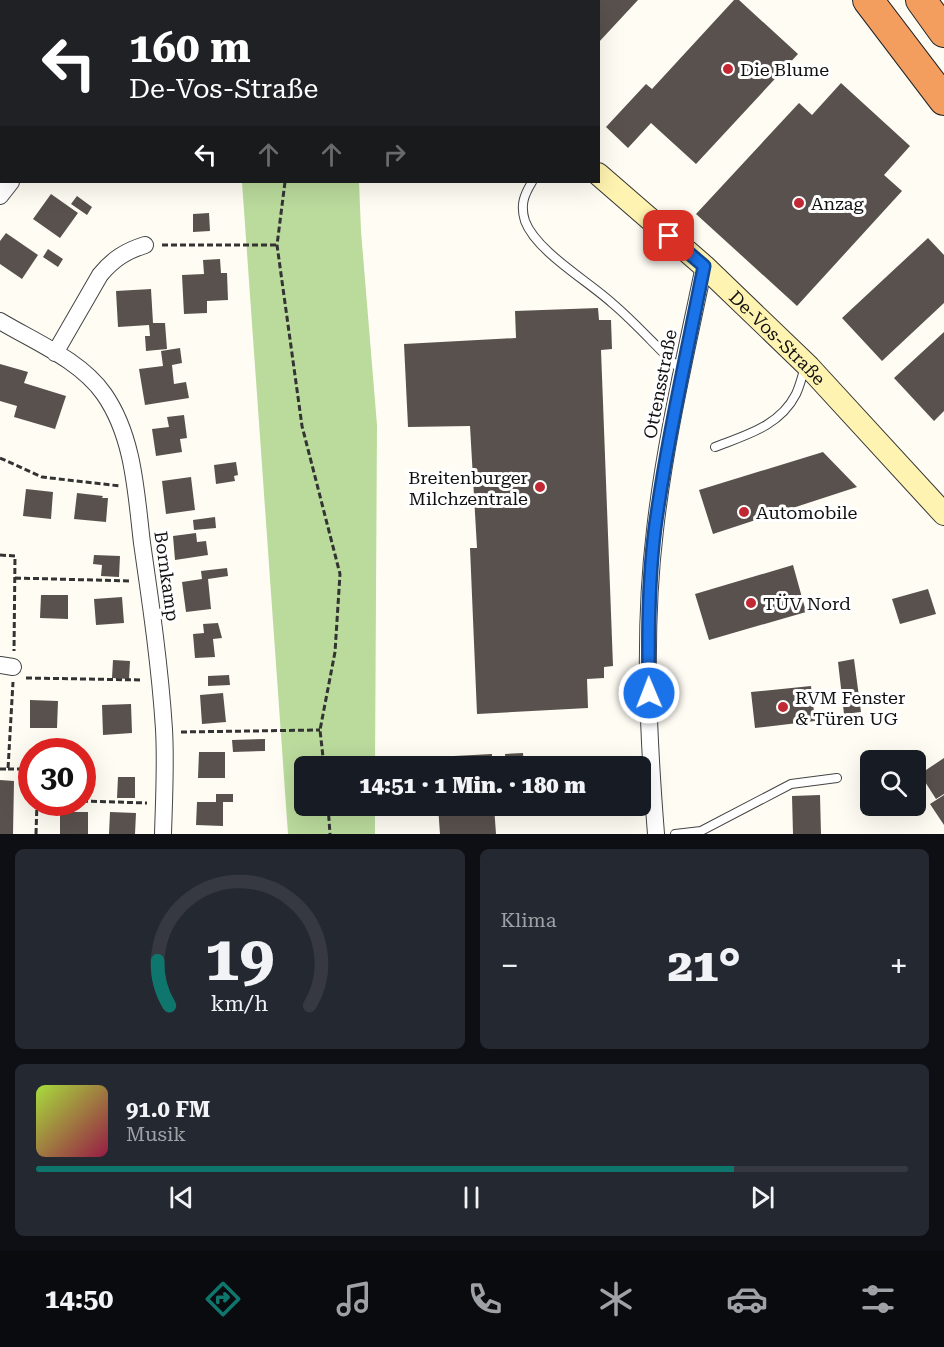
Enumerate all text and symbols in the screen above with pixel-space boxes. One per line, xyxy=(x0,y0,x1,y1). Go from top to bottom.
text: 160 m xyxy=(129,23,251,72)
icon: left xyxy=(30,24,108,102)
place label: Die Blume xyxy=(740,59,829,80)
marker: Die Blume xyxy=(721,62,735,76)
text: De-Vos-Straße xyxy=(129,73,318,105)
icon: left xyxy=(189,138,222,171)
icon: ahead xyxy=(252,138,285,171)
icon: ahead xyxy=(315,138,348,171)
icon: right xyxy=(378,138,411,171)
place label: Anzag xyxy=(811,193,864,214)
marker: Anzag xyxy=(792,196,806,210)
pin xyxy=(643,210,694,261)
icon: arrive xyxy=(652,219,685,252)
street label: De-Vos-Straße xyxy=(725,286,830,389)
street label: Ottensstraße xyxy=(639,327,681,441)
place label: Breitenburger Milchzentrale xyxy=(408,467,528,509)
marker: Breitenburger Milchzentrale xyxy=(533,480,547,494)
place label: Automobile xyxy=(756,502,858,523)
marker: Automobile xyxy=(737,505,751,519)
street label: Bornkamp xyxy=(150,530,184,622)
place label: TÜV Nord xyxy=(763,593,851,614)
marker: TÜV Nord xyxy=(744,596,758,610)
position arrow xyxy=(617,661,681,725)
place label: RVM Fenster & Türen UG xyxy=(795,687,905,729)
marker: RVM Fenster & Türen UG xyxy=(776,700,790,714)
speed limit sign: 30 xyxy=(18,738,96,816)
map controls xyxy=(860,750,926,816)
button: search xyxy=(860,750,926,816)
text: 14:51 · 1 Min. · 180 m xyxy=(359,773,586,798)
text: Klima xyxy=(501,908,557,932)
text: 19 xyxy=(205,922,275,995)
text: 21° xyxy=(668,939,741,992)
text: − xyxy=(501,946,519,985)
text: + xyxy=(890,946,908,985)
text: km/h xyxy=(211,991,269,1016)
text: 91.0 FM xyxy=(126,1097,210,1122)
text: Musik xyxy=(126,1122,186,1146)
icon: previous xyxy=(165,1181,198,1214)
icon: pause xyxy=(455,1181,488,1214)
icon: next xyxy=(746,1181,779,1214)
icon: directions xyxy=(202,1278,244,1320)
icon: music xyxy=(333,1278,375,1320)
icon: phone xyxy=(464,1278,506,1320)
icon: climate xyxy=(595,1278,637,1320)
icon: car xyxy=(726,1278,768,1320)
icon: filters xyxy=(857,1278,899,1320)
text: 14:50 xyxy=(45,1283,113,1315)

